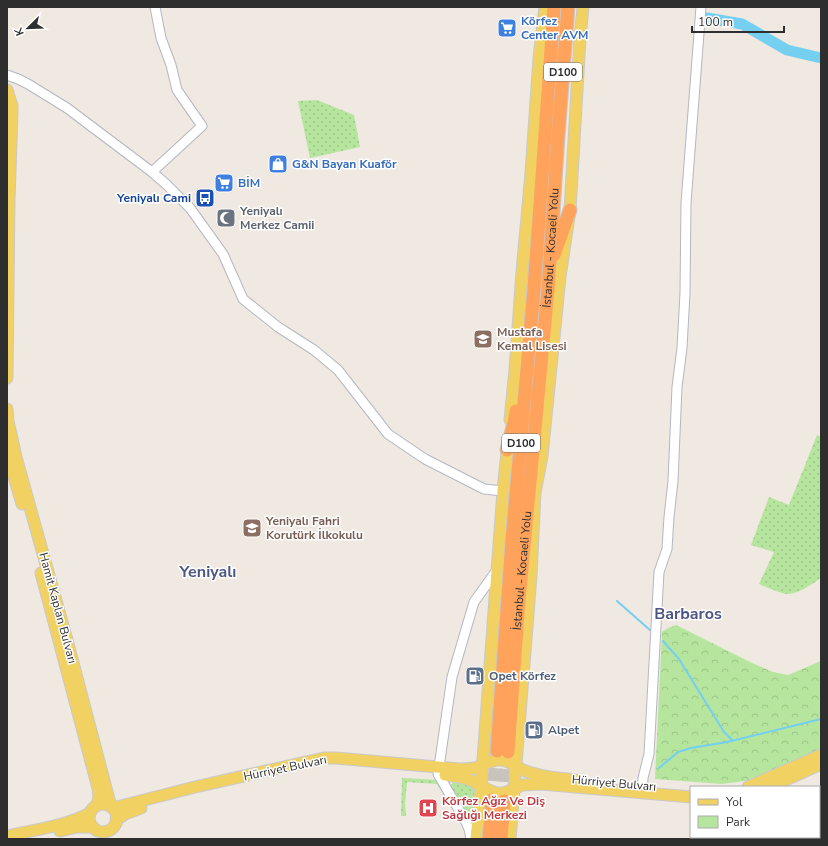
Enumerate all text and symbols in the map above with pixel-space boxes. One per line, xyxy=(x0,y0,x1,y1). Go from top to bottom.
north arrow xyxy=(8,8,48,48)
scale bar xyxy=(692,8,784,34)
place label: Körfez Center AVM xyxy=(521,13,588,43)
text: 100 m xyxy=(698,14,733,30)
supermarket icon: Körfez Center AVM xyxy=(496,17,518,39)
text: K xyxy=(11,25,28,38)
road number: D100 xyxy=(544,63,582,81)
shop icon: G&N Bayan Kuaför xyxy=(267,153,289,175)
place label: G&N Bayan Kuaför xyxy=(292,156,397,172)
supermarket icon: BİM xyxy=(213,172,235,194)
place label: BİM xyxy=(238,175,260,191)
bus stop icon: Yeniyalı Cami xyxy=(194,187,216,209)
street label: İstanbul - Kocaeli Yolu xyxy=(538,188,563,308)
place label: Yeniyalı Cami xyxy=(116,190,191,206)
place label: Yeniyalı Merkez Camii xyxy=(239,203,314,233)
mosque icon: Yeniyalı Merkez Camii xyxy=(215,207,237,229)
place label: Mustafa Kemal Lisesi xyxy=(497,324,567,354)
school or university icon: Mustafa Kemal Lisesi xyxy=(472,328,494,350)
road number: D100 xyxy=(502,434,540,452)
street label: İstanbul - Kocaeli Yolu xyxy=(509,510,535,631)
place label: Yeniyalı Fahri Korutürk İlkokulu xyxy=(265,513,363,543)
school or university icon: Yeniyalı Fahri Korutürk İlkokulu xyxy=(241,517,263,539)
street label: Hamit Kaplan Bulvarı xyxy=(35,551,81,665)
district label: Yeniyalı xyxy=(179,561,236,583)
district label: Barbaros xyxy=(654,603,722,625)
fuel station icon: Opet Körfez xyxy=(464,665,486,687)
place label: Opet Körfez xyxy=(489,668,556,684)
fuel station icon: Alpet xyxy=(523,719,545,741)
place label: Alpet xyxy=(548,722,579,738)
street label: Hürriyet Bulvarı xyxy=(242,751,328,785)
street label: Hürriyet Bulvarı xyxy=(571,771,657,795)
legend xyxy=(690,786,820,838)
place label: Körfez Ağız Ve Diş Sağlığı Merkezi xyxy=(442,793,545,823)
text: Yol xyxy=(725,794,743,810)
hospital icon: Körfez Ağız Ve Diş Sağlığı Merkezi xyxy=(417,797,439,819)
text: Park xyxy=(726,814,751,830)

